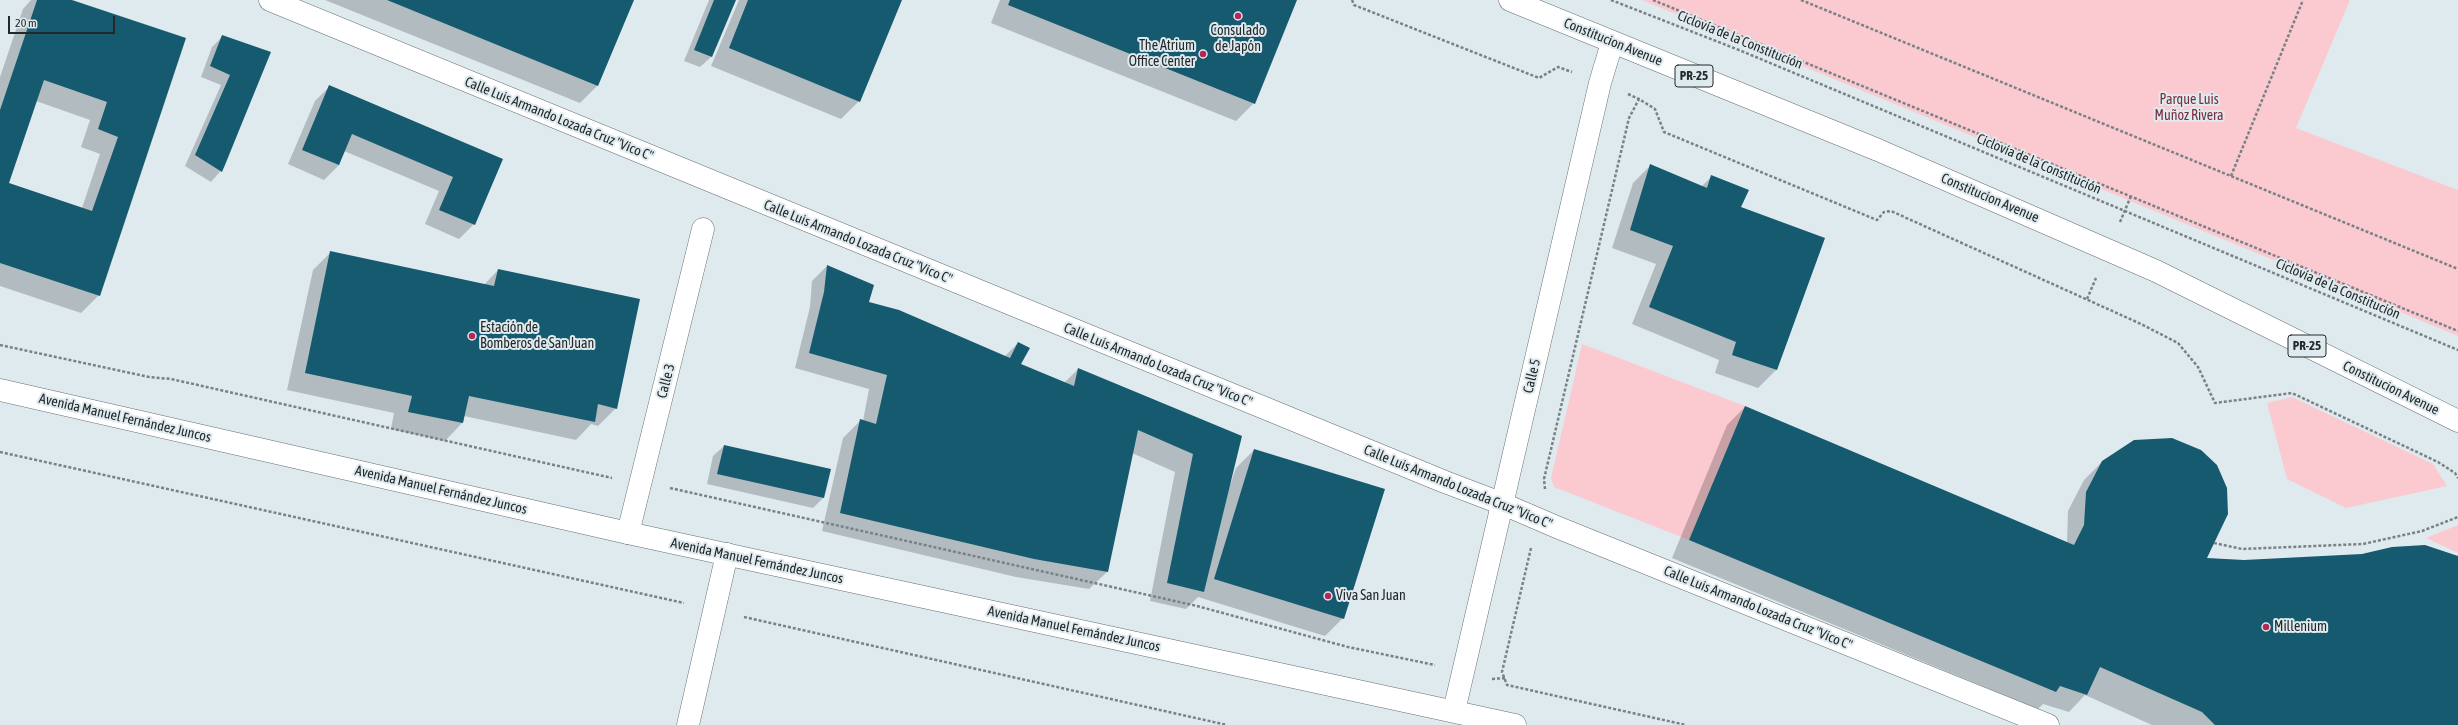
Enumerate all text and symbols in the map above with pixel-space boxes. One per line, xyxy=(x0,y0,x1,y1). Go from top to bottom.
street label: Ciclovía de la Constitución xyxy=(1675,7,1805,73)
scale bar xyxy=(10,8,117,34)
marker: Consulado de Japón xyxy=(1233,11,1243,21)
street label: Constitucion Avenue xyxy=(1561,15,1665,69)
text: 20 m xyxy=(15,16,37,30)
place label: Consulado de Japón xyxy=(1211,23,1265,56)
place label: The Atrium Office Center xyxy=(1129,38,1195,70)
marker: The Atrium Office Center xyxy=(1198,49,1208,59)
road number: PR-25 xyxy=(1675,65,1713,87)
street label: Calle Luis Armando Lozada Cruz "Vico C" xyxy=(462,73,656,165)
park label: Parque Luis Muñoz Rivera xyxy=(2155,92,2223,124)
street label: Ciclovía de la Constitución xyxy=(1974,130,2104,198)
street label: Constitucion Avenue xyxy=(1938,170,2042,226)
street label: Calle Luis Armando Lozada Cruz "Vico C" xyxy=(761,196,955,288)
street label: Ciclovía de la Constitución xyxy=(2273,255,2403,323)
street label: Calle Luis Armando Lozada Cruz "Vico C" xyxy=(1061,319,1255,411)
place label: Estación de Bomberos de San Juan xyxy=(480,320,594,352)
marker: Estación de Bomberos de San Juan xyxy=(467,331,477,341)
road number: PR-25 xyxy=(2288,335,2326,357)
street label: Calle 5 xyxy=(1520,357,1544,395)
street label: Constitucion Avenue xyxy=(2340,357,2442,419)
street label: Calle 3 xyxy=(654,362,678,400)
street label: Avenida Manuel Fernández Juncos xyxy=(37,390,213,446)
street label: Calle Luis Armando Lozada Cruz "Vico C" xyxy=(1361,441,1555,533)
street label: Avenida Manuel Fernández Juncos xyxy=(353,462,529,518)
street label: Avenida Manuel Fernández Juncos xyxy=(669,534,845,588)
street label: Calle Luis Armando Lozada Cruz "Vico C" xyxy=(1661,562,1855,654)
place label: Viva San Juan xyxy=(1336,588,1406,604)
marker: Viva San Juan xyxy=(1323,591,1333,601)
street label: Avenida Manuel Fernández Juncos xyxy=(986,602,1162,656)
place label: Millenium xyxy=(2274,619,2327,635)
marker: Millenium xyxy=(2261,622,2271,632)

